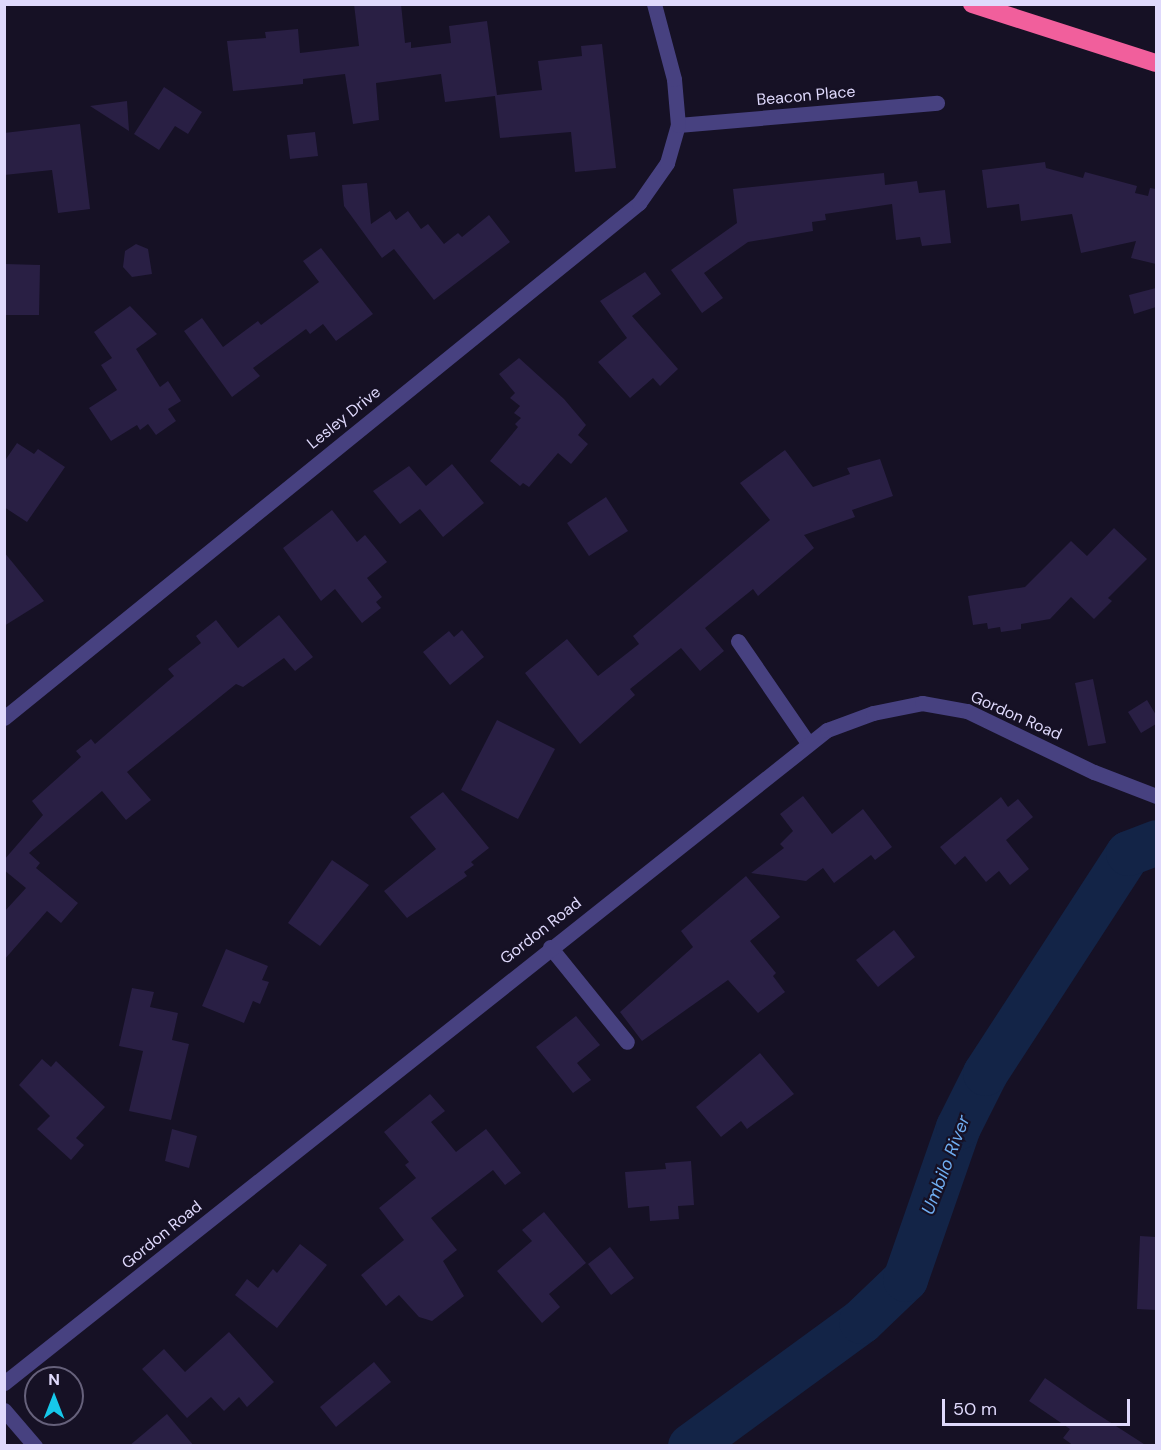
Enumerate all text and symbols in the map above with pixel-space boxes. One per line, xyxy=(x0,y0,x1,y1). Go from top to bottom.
street label: Beacon Place xyxy=(756,82,856,110)
street label: Lesley Drive xyxy=(304,383,384,453)
street label: Gordon Road xyxy=(968,687,1064,745)
street label: Gordon Road xyxy=(497,893,585,969)
water label: Umbilo River xyxy=(917,1112,975,1218)
street label: Gordon Road xyxy=(118,1197,206,1273)
north arrow xyxy=(24,1366,84,1426)
text: N xyxy=(48,1369,60,1390)
scale bar xyxy=(945,1387,1132,1425)
text: 50 m xyxy=(953,1397,997,1421)

